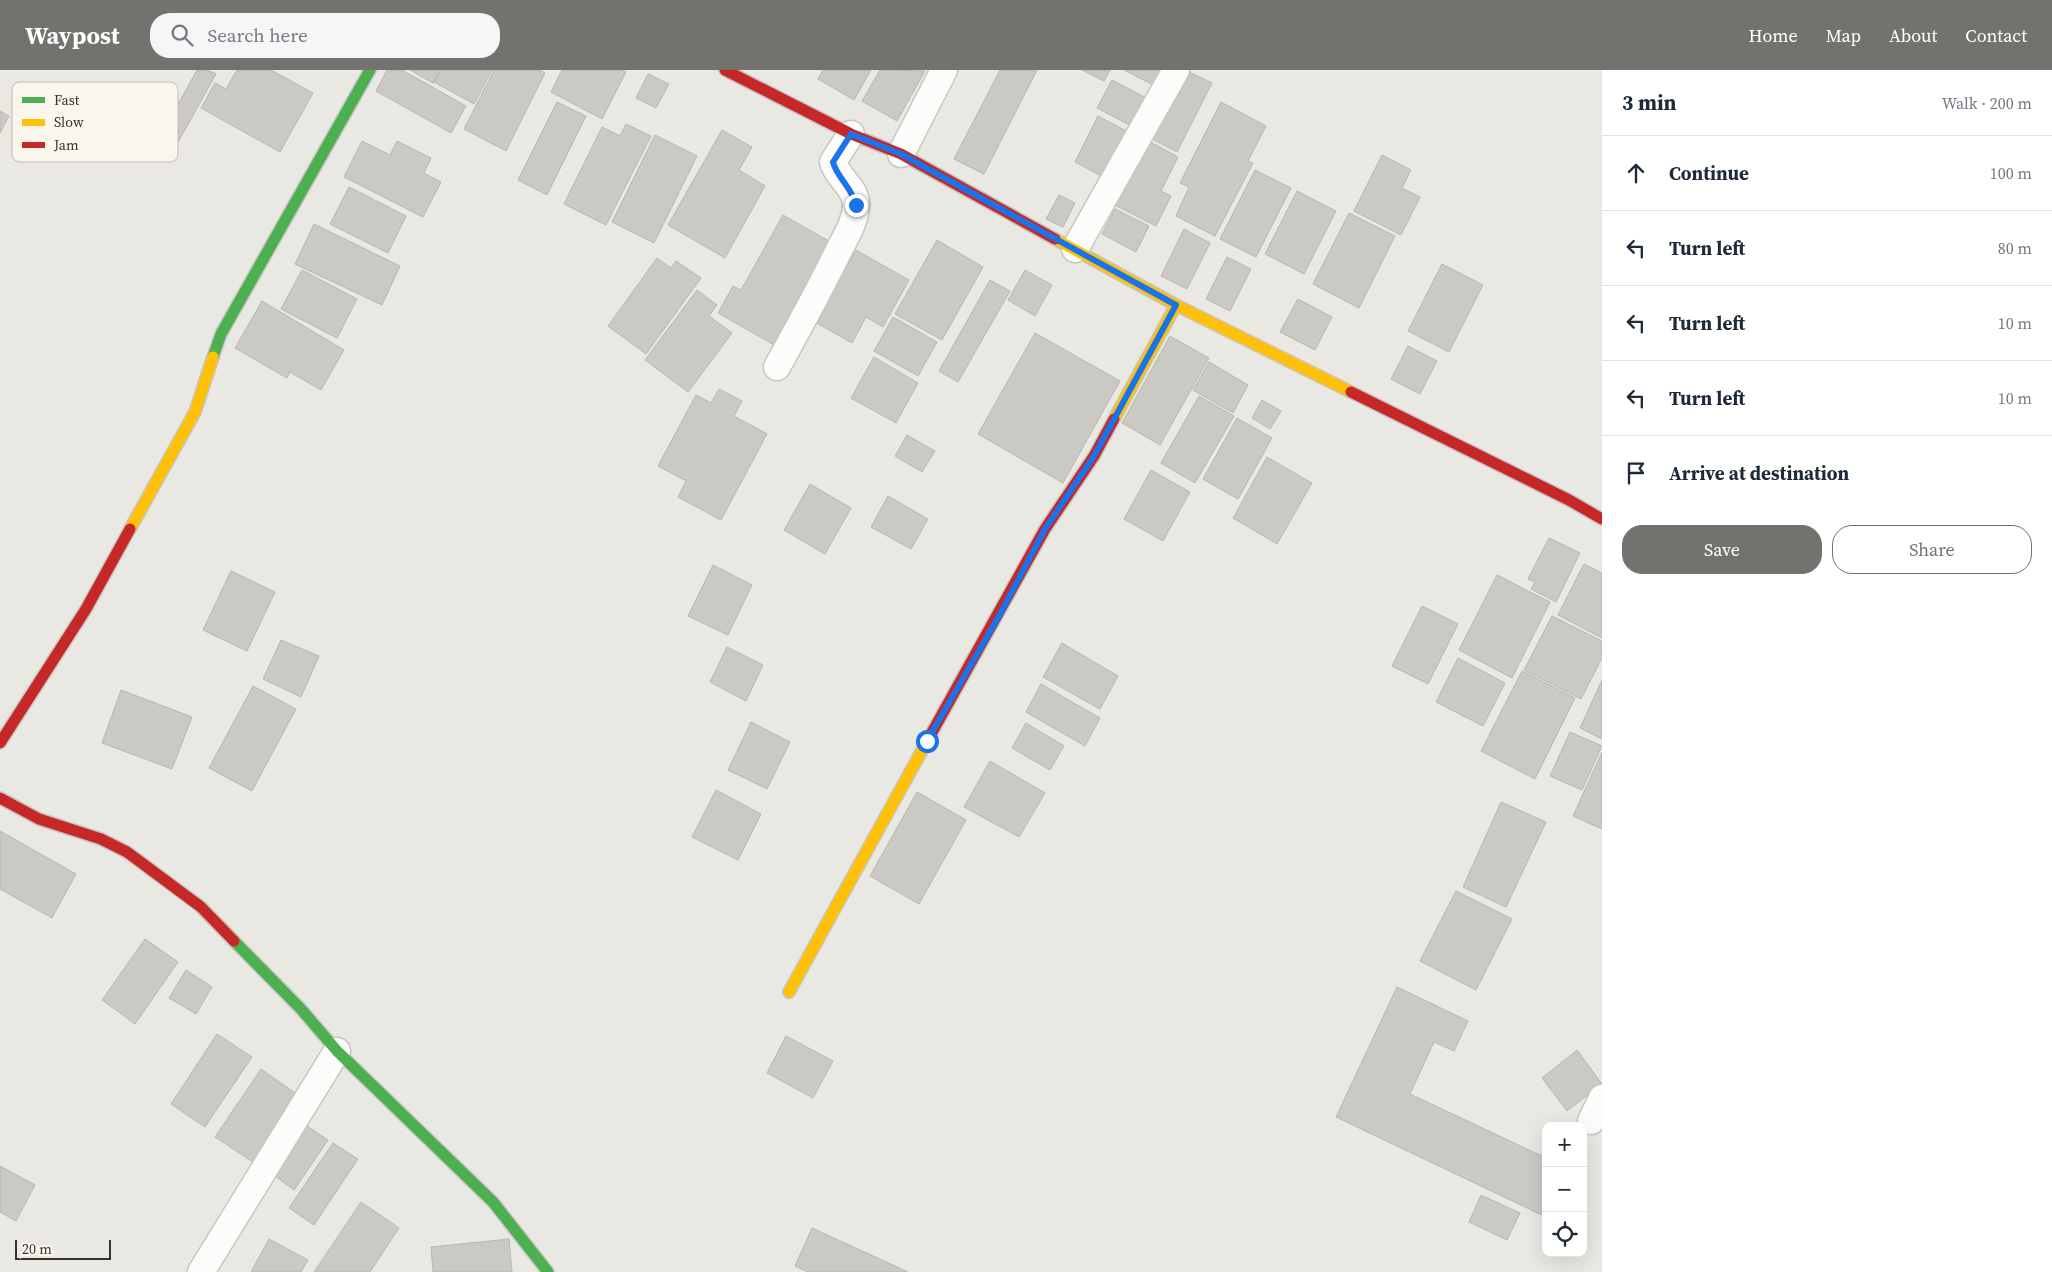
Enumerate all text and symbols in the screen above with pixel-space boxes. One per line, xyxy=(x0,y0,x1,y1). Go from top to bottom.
search box xyxy=(150,13,500,58)
text: Waypost xyxy=(25,19,120,52)
icon: search xyxy=(168,21,196,49)
text: Search here xyxy=(208,22,308,48)
text: Home xyxy=(1749,23,1798,48)
text: Map xyxy=(1826,23,1861,48)
text: About xyxy=(1889,23,1937,48)
text: Contact xyxy=(1965,23,2027,48)
legend xyxy=(12,82,178,162)
text: 3 min xyxy=(1622,88,1677,117)
text: Fast xyxy=(54,90,80,110)
text: Walk · 200 m xyxy=(1942,92,2032,114)
text: Slow xyxy=(54,112,84,132)
text: Jam xyxy=(53,135,79,155)
icon: ahead xyxy=(1622,159,1650,187)
text: Continue xyxy=(1669,160,1749,186)
text: 100 m xyxy=(1990,162,2032,184)
route end xyxy=(845,194,868,217)
icon: left xyxy=(1622,234,1650,262)
text: Turn left xyxy=(1669,235,1745,261)
text: 80 m xyxy=(1998,237,2032,259)
icon: left xyxy=(1622,309,1650,337)
text: Turn left xyxy=(1669,310,1745,336)
text: 10 m xyxy=(1998,312,2032,334)
icon: left xyxy=(1622,384,1650,412)
text: Turn left xyxy=(1669,385,1745,411)
text: 10 m xyxy=(1998,387,2032,409)
icon: arrive xyxy=(1622,459,1650,487)
text: Arrive at destination xyxy=(1669,460,1849,486)
button: Save xyxy=(1622,525,1822,574)
button: Share xyxy=(1832,525,2032,574)
route start xyxy=(916,730,939,753)
map controls xyxy=(1542,1122,1587,1257)
button: + xyxy=(1542,1122,1587,1167)
button: − xyxy=(1542,1167,1587,1212)
button: locate xyxy=(1542,1212,1587,1257)
scale bar xyxy=(15,1237,111,1260)
text: 20 m xyxy=(22,1239,52,1259)

